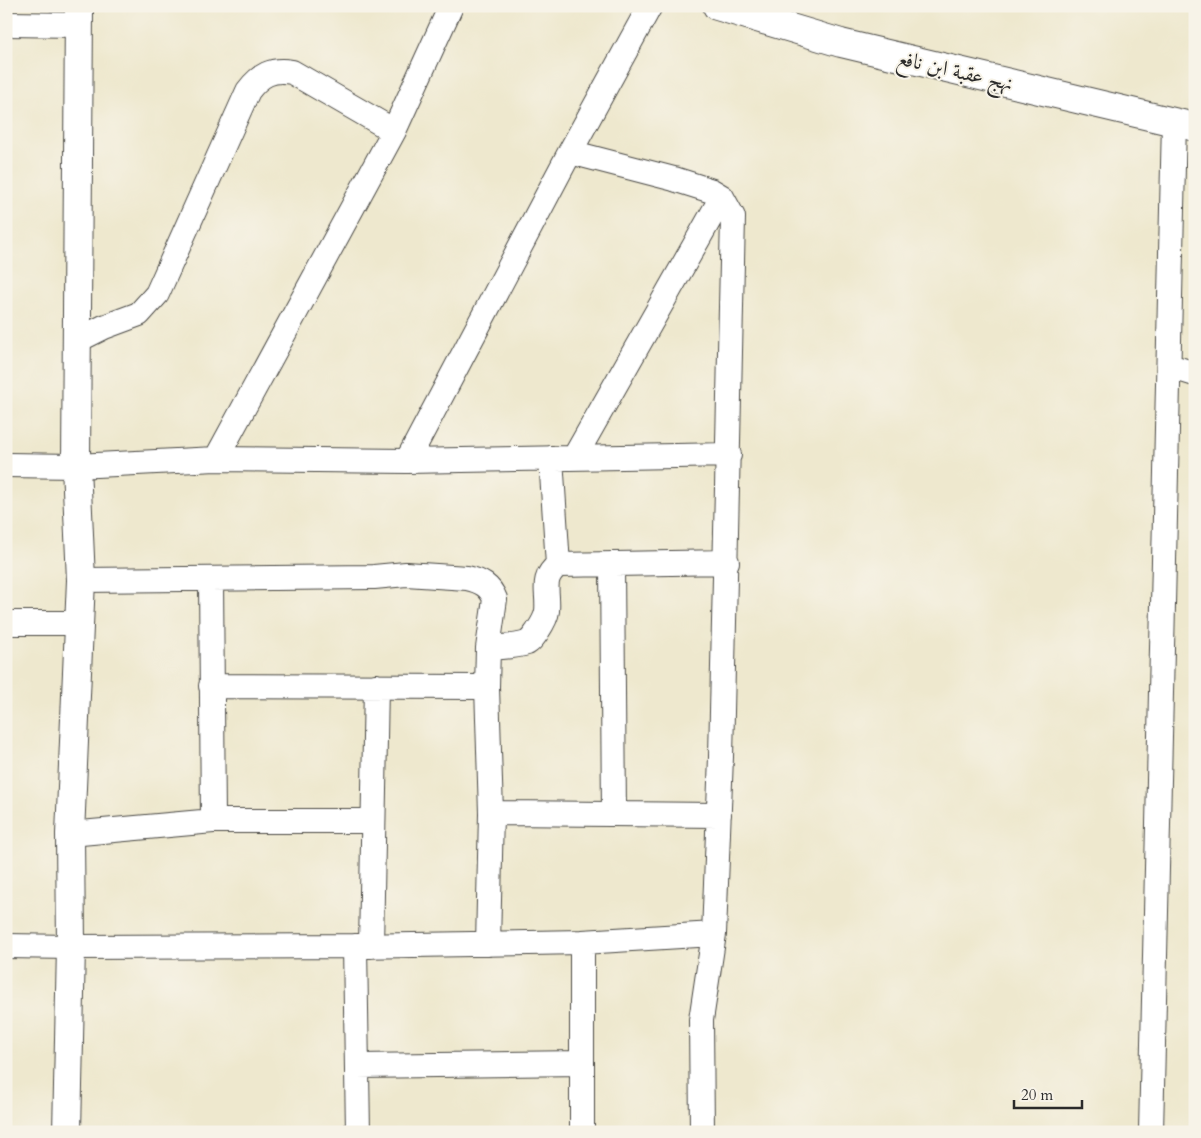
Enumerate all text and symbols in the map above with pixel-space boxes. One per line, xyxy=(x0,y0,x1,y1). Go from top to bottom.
street label: نهج عقبة ابن نافع xyxy=(893,44,1016,102)
scale bar xyxy=(1014,1078,1081,1110)
text: 20 m xyxy=(1021,1085,1053,1105)

